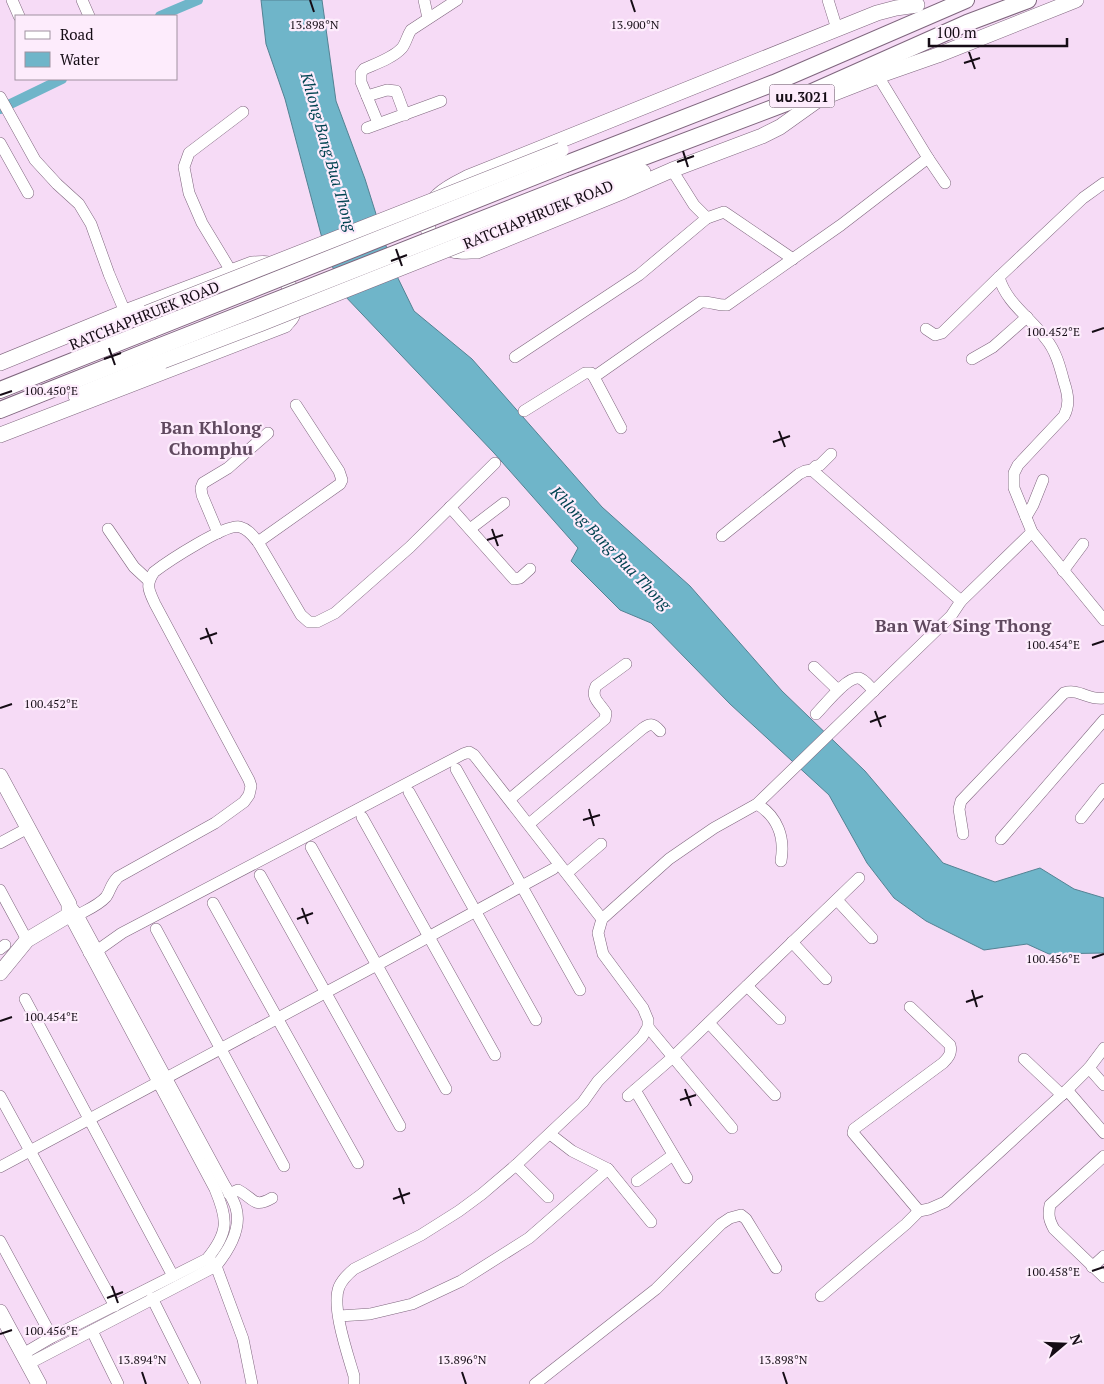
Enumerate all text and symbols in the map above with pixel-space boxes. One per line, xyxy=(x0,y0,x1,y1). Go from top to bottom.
legend xyxy=(15,15,178,80)
scale bar xyxy=(929,15,1066,47)
text: 13.898°N xyxy=(289,17,339,32)
text: 13.900°N xyxy=(610,17,660,32)
text: 100 m xyxy=(936,22,977,42)
text: Road xyxy=(60,24,93,44)
text: Water xyxy=(60,49,100,69)
water label: Khlong Bang Bua Thong xyxy=(295,69,363,235)
road number: นบ.3021 xyxy=(770,84,834,108)
street label: RATCHAPHRUEK ROAD xyxy=(460,175,616,253)
street label: RATCHAPHRUEK ROAD xyxy=(66,276,222,354)
text: 100.452°E xyxy=(1026,324,1080,339)
text: 100.450°E xyxy=(24,383,78,398)
district label: Ban Khlong Chomphu xyxy=(161,415,262,460)
water label: Khlong Bang Bua Thong xyxy=(545,480,677,616)
district label: Ban Wat Sing Thong xyxy=(875,613,1052,637)
text: 100.454°E xyxy=(1026,637,1080,652)
text: 100.452°E xyxy=(24,696,78,711)
text: 100.456°E xyxy=(1026,951,1080,966)
text: 100.454°E xyxy=(24,1009,78,1024)
text: 100.458°E xyxy=(1026,1264,1080,1279)
north arrow xyxy=(1039,1319,1089,1369)
text: 100.456°E xyxy=(24,1323,78,1338)
text: N xyxy=(1066,1331,1088,1348)
text: 13.894°N xyxy=(117,1352,167,1367)
text: 13.896°N xyxy=(437,1352,487,1367)
text: 13.898°N xyxy=(758,1352,808,1367)

